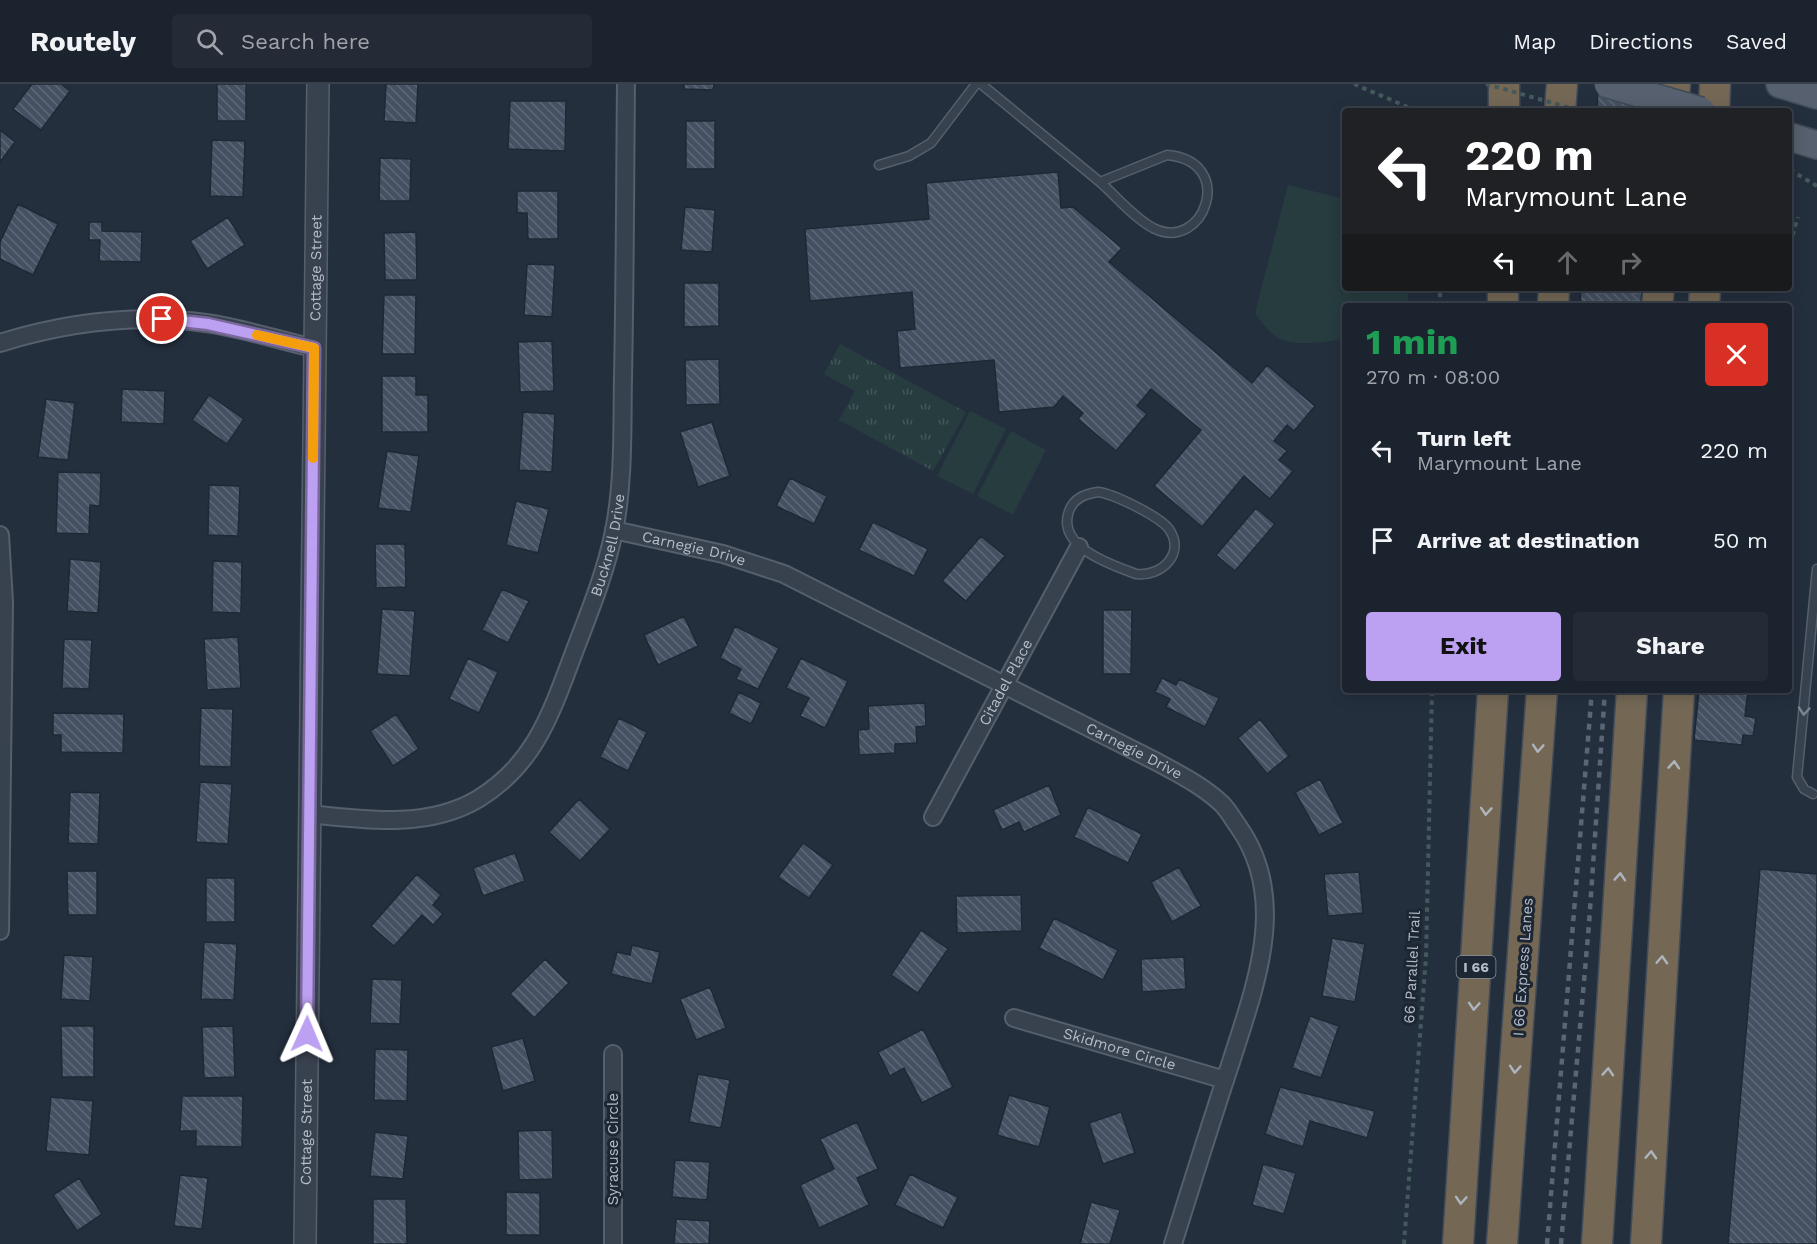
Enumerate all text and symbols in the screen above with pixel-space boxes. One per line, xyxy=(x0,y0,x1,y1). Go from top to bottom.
search box xyxy=(172,14,592,68)
text: Routely xyxy=(30,25,136,58)
icon: search xyxy=(193,25,226,58)
text: Search here xyxy=(241,29,370,54)
text: Map xyxy=(1513,29,1556,54)
text: Directions xyxy=(1589,29,1693,54)
text: Saved xyxy=(1726,29,1787,54)
text: 220 m xyxy=(1465,131,1594,180)
icon: left xyxy=(1366,132,1444,210)
text: Marymount Lane xyxy=(1465,181,1687,213)
street label: Cottage Street xyxy=(306,214,326,321)
icon: left xyxy=(1488,246,1521,279)
icon: ahead xyxy=(1551,246,1584,279)
icon: right xyxy=(1614,246,1647,279)
pin xyxy=(136,293,187,344)
icon: arrive xyxy=(145,302,178,335)
text: 1 min xyxy=(1366,321,1458,363)
button: close xyxy=(1705,323,1768,386)
text: 270 m · 08:00 xyxy=(1366,365,1500,389)
text: Turn left xyxy=(1417,426,1511,451)
icon: left xyxy=(1366,434,1399,467)
text: 220 m xyxy=(1700,438,1768,463)
text: Marymount Lane xyxy=(1417,451,1582,475)
street label: Bucknell Drive xyxy=(587,493,628,599)
icon: arrive xyxy=(1366,524,1399,557)
street label: Carnegie Drive xyxy=(640,527,748,570)
text: Arrive at destination xyxy=(1417,528,1640,553)
text: 50 m xyxy=(1713,528,1768,553)
button: Exit xyxy=(1366,612,1561,681)
button: Share xyxy=(1573,612,1768,681)
street label: Citadel Place xyxy=(975,636,1036,729)
one-way arrow xyxy=(1798,706,1811,715)
street label: Carnegie Drive xyxy=(1083,719,1185,783)
one-way arrow xyxy=(1532,744,1545,753)
one-way arrow xyxy=(1668,761,1681,770)
one-way arrow xyxy=(1479,807,1492,816)
one-way arrow xyxy=(1613,873,1626,882)
street label: I 66 Express Lanes xyxy=(1509,897,1537,1037)
street label: 66 Parallel Trail xyxy=(1400,910,1424,1024)
road number: I 66 xyxy=(1456,956,1496,978)
one-way arrow xyxy=(1656,956,1669,965)
one-way arrow xyxy=(1468,1001,1481,1010)
position arrow xyxy=(275,1002,339,1066)
street label: Skidmore Circle xyxy=(1061,1024,1178,1074)
one-way arrow xyxy=(1509,1064,1522,1073)
one-way arrow xyxy=(1601,1067,1614,1076)
street label: Cottage Street xyxy=(297,1078,316,1185)
street label: Syracuse Circle xyxy=(604,1093,622,1205)
one-way arrow xyxy=(1645,1150,1658,1159)
one-way arrow xyxy=(1455,1196,1468,1205)

